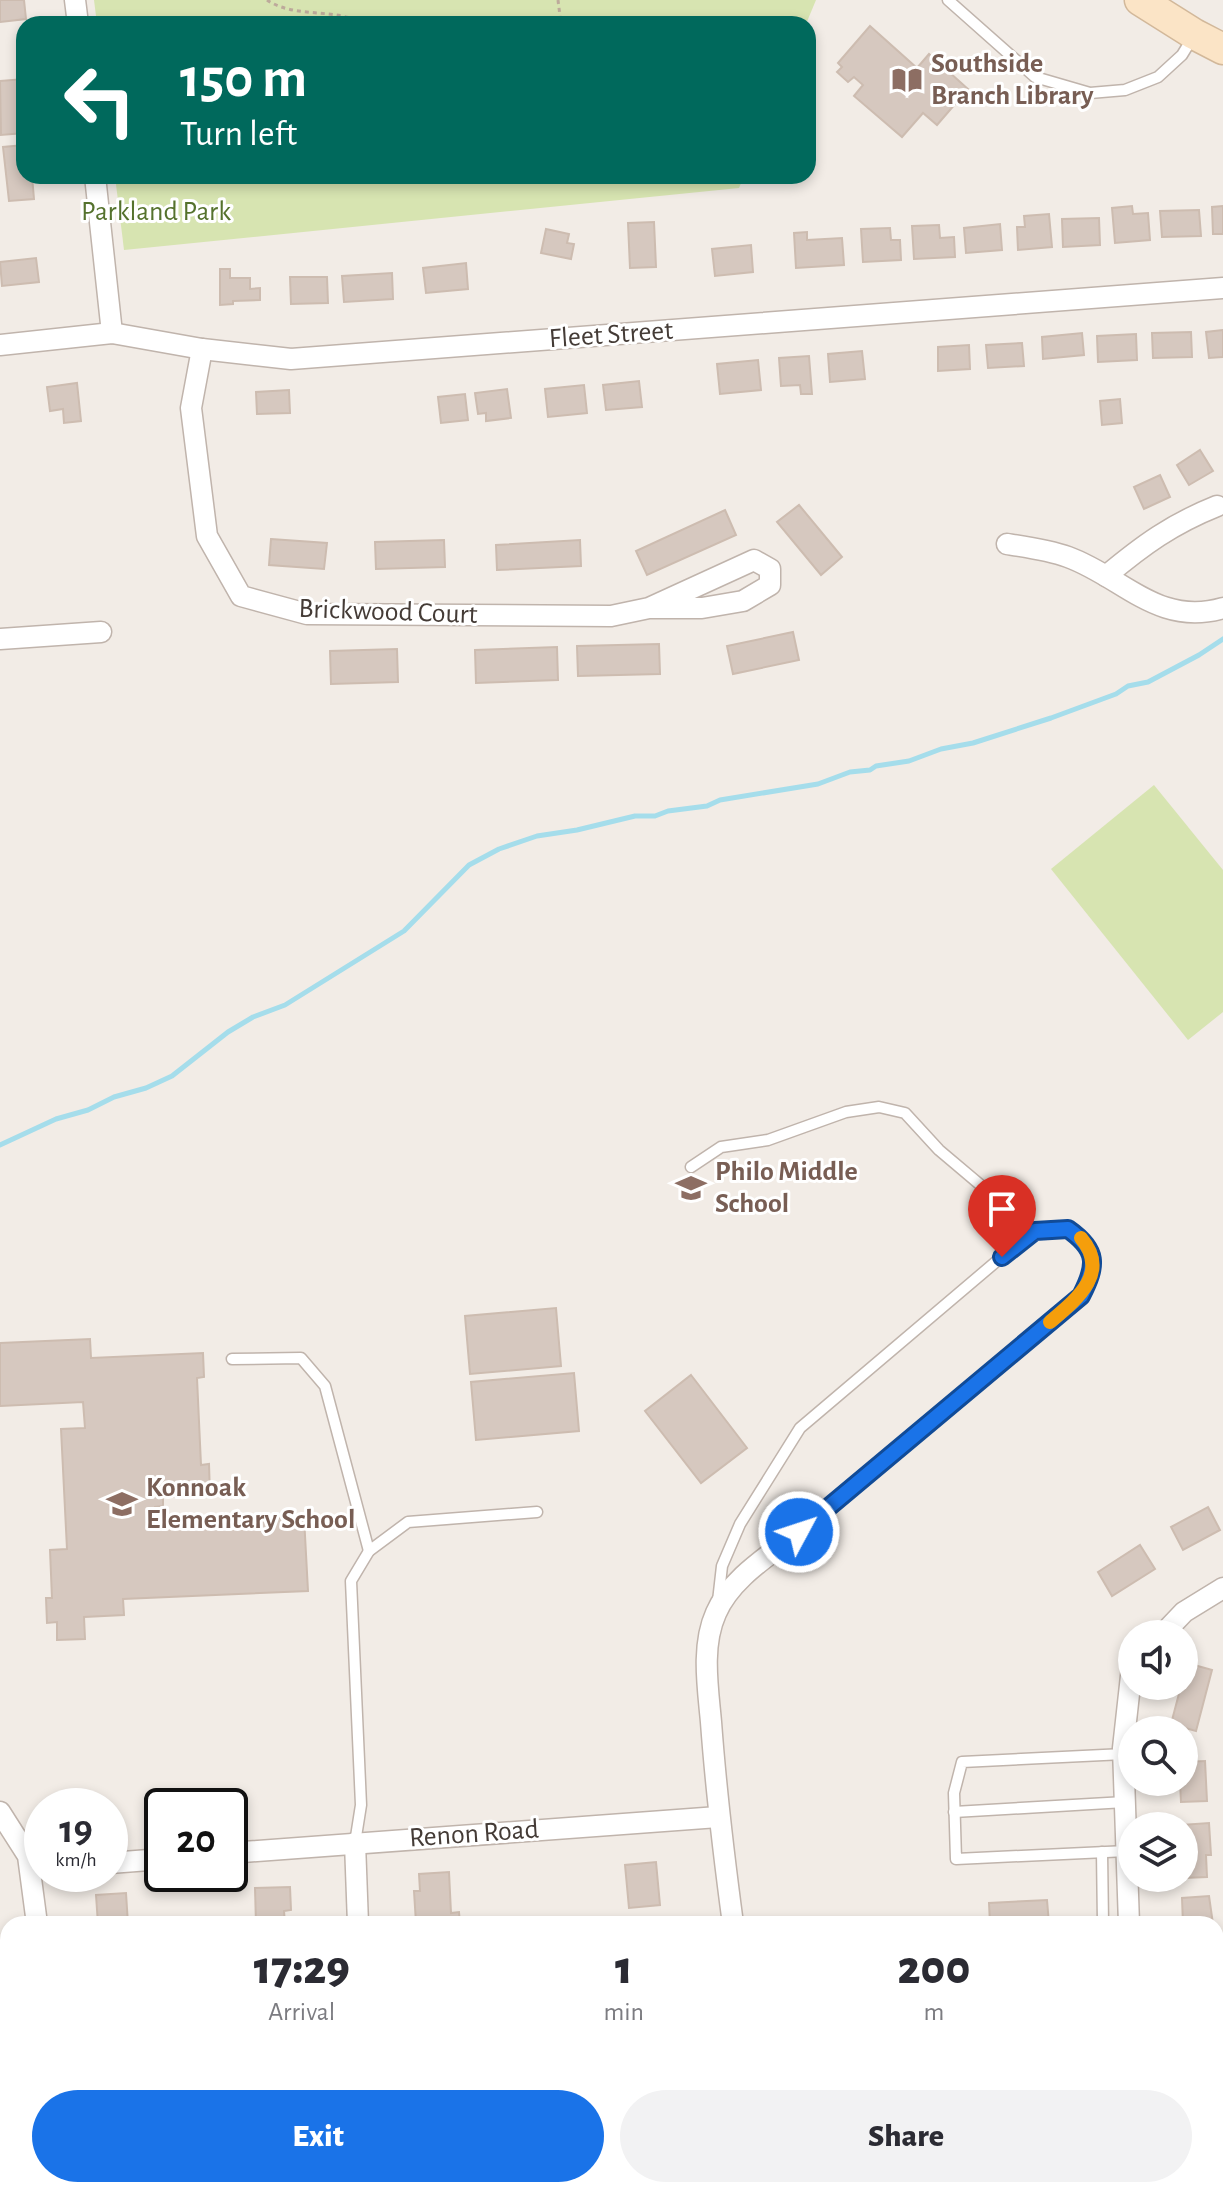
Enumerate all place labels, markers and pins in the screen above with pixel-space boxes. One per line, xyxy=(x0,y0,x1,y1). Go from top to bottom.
place label: Southside Branch Library xyxy=(931,50,1094,110)
library icon: Southside Branch Library xyxy=(890,63,924,97)
place label: Philo Middle School xyxy=(715,1158,858,1218)
school or university icon: Philo Middle School xyxy=(674,1171,708,1205)
pin xyxy=(968,1175,1036,1257)
place label: Konnoak Elementary School xyxy=(146,1474,355,1534)
school or university icon: Konnoak Elementary School xyxy=(105,1487,139,1521)

